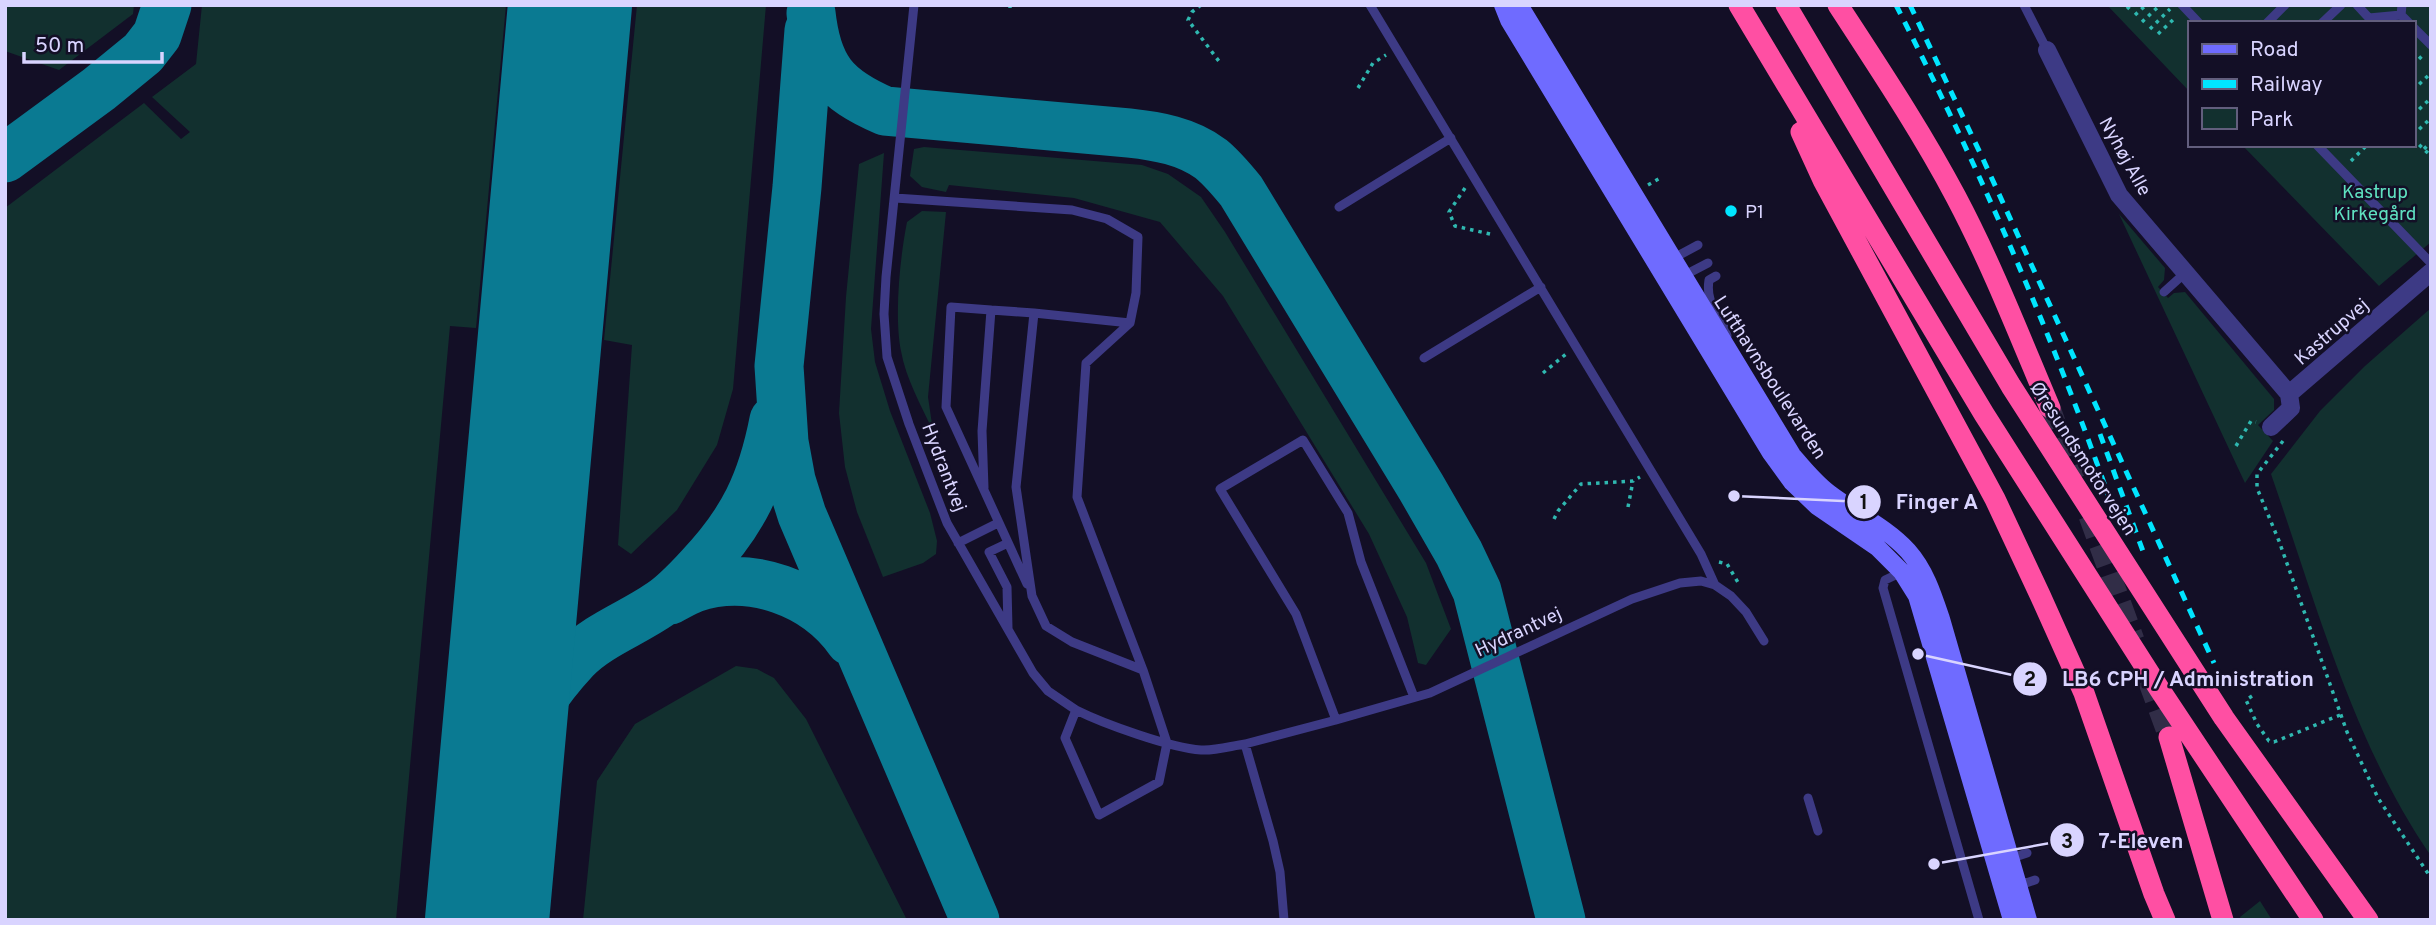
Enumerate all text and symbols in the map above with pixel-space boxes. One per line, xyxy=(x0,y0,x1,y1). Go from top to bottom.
scale bar xyxy=(24,21,163,65)
legend xyxy=(2188,21,2415,147)
text: 50 m xyxy=(35,33,84,60)
text: Road xyxy=(2250,37,2299,64)
text: Railway xyxy=(2250,72,2323,99)
text: Park xyxy=(2250,107,2293,134)
street label: Nyhøj Alle xyxy=(2093,113,2156,201)
park label: Kastrup Kirkegård xyxy=(2333,181,2417,227)
place label: P1 xyxy=(1745,201,1764,225)
marker: P1 xyxy=(1723,203,1739,219)
street label: Lufthavnsboulevarden xyxy=(1707,292,1831,464)
street label: Kastrupvej xyxy=(2290,294,2374,371)
street label: Øresundsmotorvejen xyxy=(2024,378,2141,541)
street label: Hydrantvej xyxy=(915,420,971,515)
callout: Finger A xyxy=(1847,481,1993,523)
text: 1 xyxy=(1860,490,1868,517)
text: Finger A xyxy=(1896,490,1978,517)
street label: Hydrantvej xyxy=(1472,602,1566,663)
callout: LB6 CPH / Administration xyxy=(2013,658,2328,700)
text: 2 xyxy=(2024,667,2036,694)
text: LB6 CPH / Administration xyxy=(2062,667,2314,694)
callout: 7-Eleven xyxy=(2049,819,2197,861)
text: 3 xyxy=(2061,829,2073,856)
text: 7-Eleven xyxy=(2099,829,2183,856)

